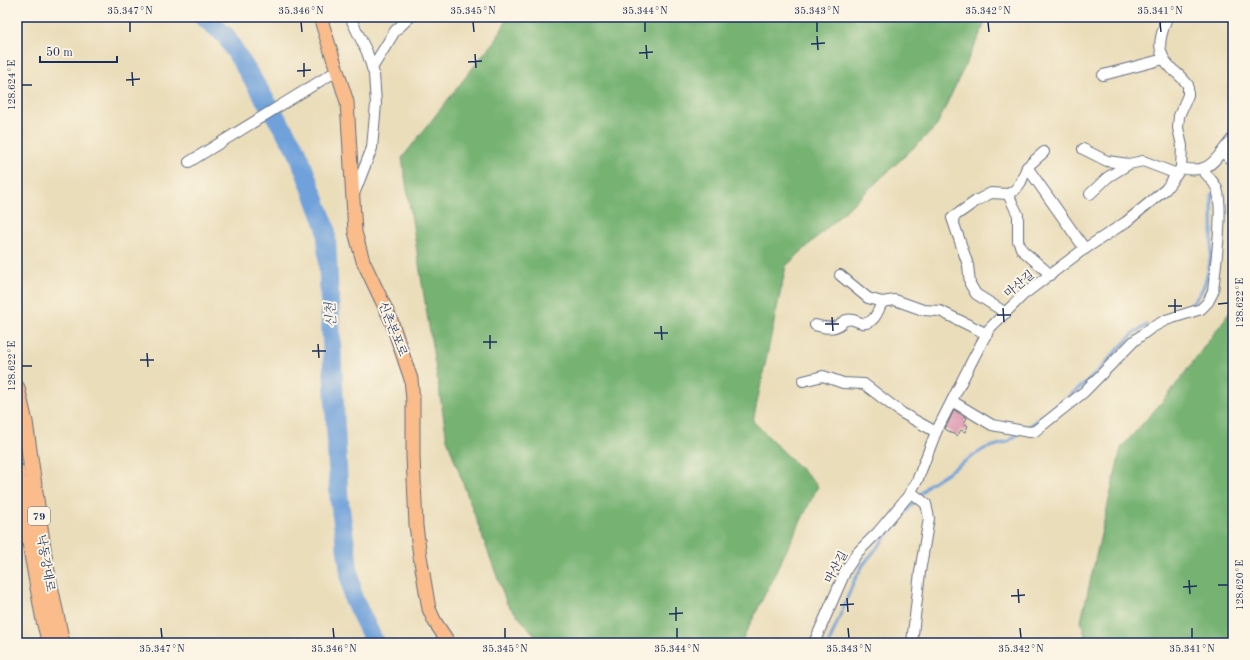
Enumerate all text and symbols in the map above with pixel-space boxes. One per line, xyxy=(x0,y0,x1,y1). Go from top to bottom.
text: 35.347°N xyxy=(107,6,153,16)
text: 35.346°N xyxy=(278,6,324,16)
text: 35.345°N xyxy=(450,6,496,16)
text: 35.344°N xyxy=(622,6,668,16)
text: 35.343°N xyxy=(794,6,840,16)
text: 35.342°N xyxy=(965,6,1011,16)
text: 35.341°N xyxy=(1137,6,1183,16)
scale bar xyxy=(40,38,117,64)
text: 50 m xyxy=(46,46,73,59)
text: 128.624°E xyxy=(7,60,17,110)
street label: 마산길 xyxy=(1002,268,1037,301)
text: 128.622°E xyxy=(1235,278,1245,328)
street label: 신촌본포로 xyxy=(376,300,410,359)
water label: 신천 xyxy=(322,301,339,328)
text: 128.622°E xyxy=(7,341,17,391)
road number: 79 xyxy=(28,507,50,525)
street label: 낙동강대로 xyxy=(34,533,57,593)
street label: 마산길 xyxy=(823,549,850,586)
text: 128.620°E xyxy=(1235,560,1245,610)
text: 35.347°N xyxy=(139,644,185,654)
text: 35.346°N xyxy=(311,644,357,654)
text: 35.345°N xyxy=(482,644,528,654)
text: 35.344°N xyxy=(654,644,700,654)
text: 35.343°N xyxy=(826,644,872,654)
text: 35.342°N xyxy=(998,644,1044,654)
text: 35.341°N xyxy=(1169,644,1215,654)

